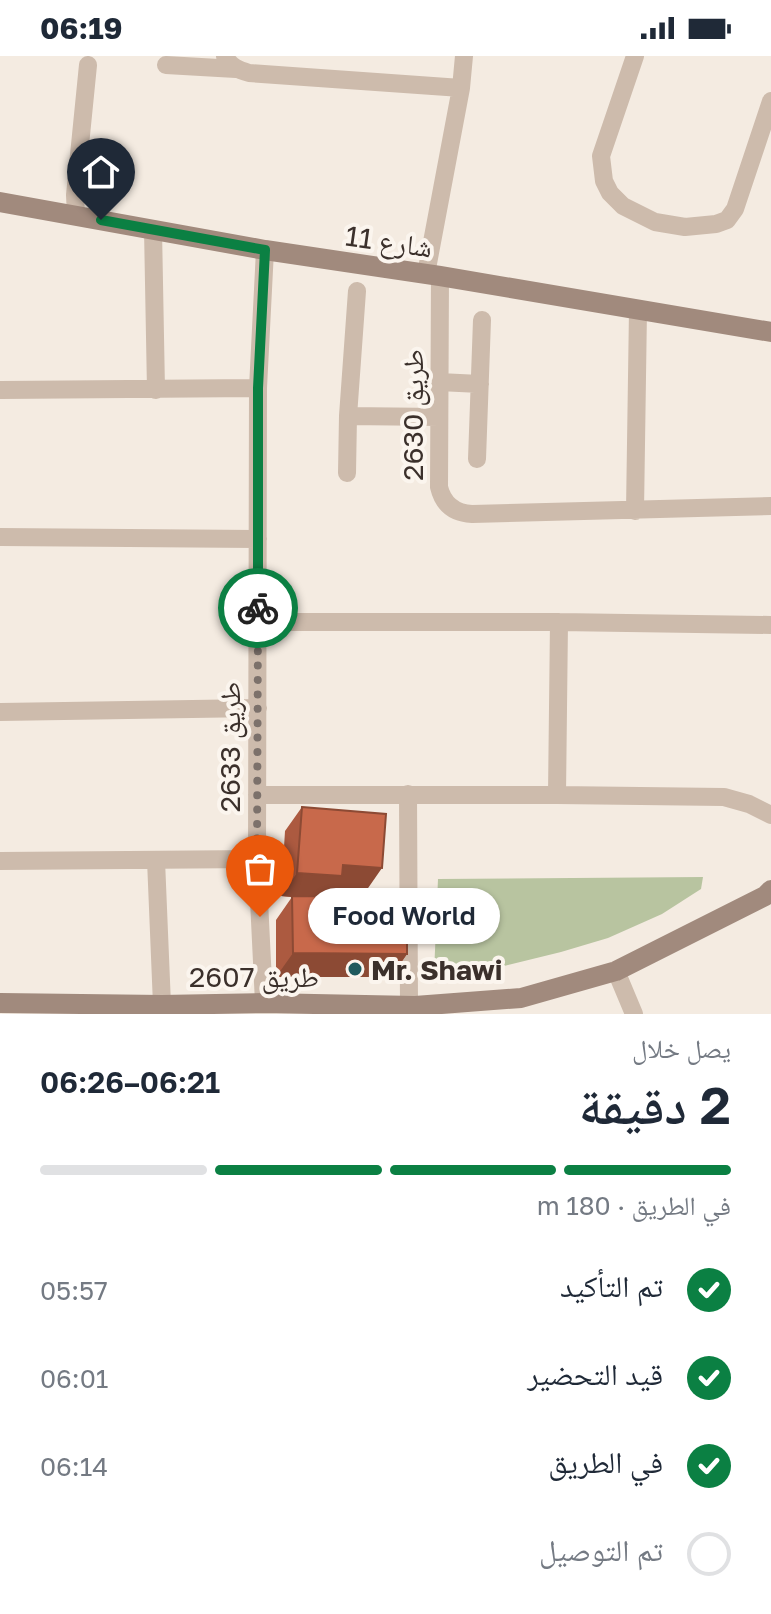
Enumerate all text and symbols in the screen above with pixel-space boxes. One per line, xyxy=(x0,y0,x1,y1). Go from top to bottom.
text: 06:19 xyxy=(40,10,123,46)
pin xyxy=(67,138,135,220)
icon: home xyxy=(79,150,123,194)
street label: شارع 11 xyxy=(343,219,435,265)
street label: طريق 2630 xyxy=(396,349,431,481)
courier xyxy=(218,568,298,648)
icon: bike xyxy=(236,586,280,630)
street label: طريق 2633 xyxy=(213,682,248,812)
pin xyxy=(226,835,294,917)
icon: bag xyxy=(238,847,282,891)
callout: Food World xyxy=(308,889,500,945)
text: Food World xyxy=(332,900,476,931)
place label: Mr. Shawi xyxy=(371,953,503,986)
street label: طريق 2607 xyxy=(189,960,319,995)
marker: Mr. Shawi xyxy=(346,960,364,978)
text: يصل خلال xyxy=(632,1033,731,1064)
text: 06:21–06:26 xyxy=(40,1064,220,1100)
text: 2 دقيقة xyxy=(579,1073,731,1135)
text: في الطريق · 180 m xyxy=(537,1190,731,1221)
text: تم التأكيد xyxy=(560,1268,663,1304)
icon: check xyxy=(687,1268,731,1312)
text: 05:57 xyxy=(40,1275,108,1306)
text: قيد التحضير xyxy=(527,1356,663,1392)
icon: check xyxy=(687,1356,731,1400)
text: 06:01 xyxy=(40,1363,108,1394)
text: في الطريق xyxy=(548,1444,663,1480)
icon: check xyxy=(687,1444,731,1488)
text: 06:14 xyxy=(40,1451,108,1482)
text: تم التوصيل xyxy=(539,1532,663,1568)

